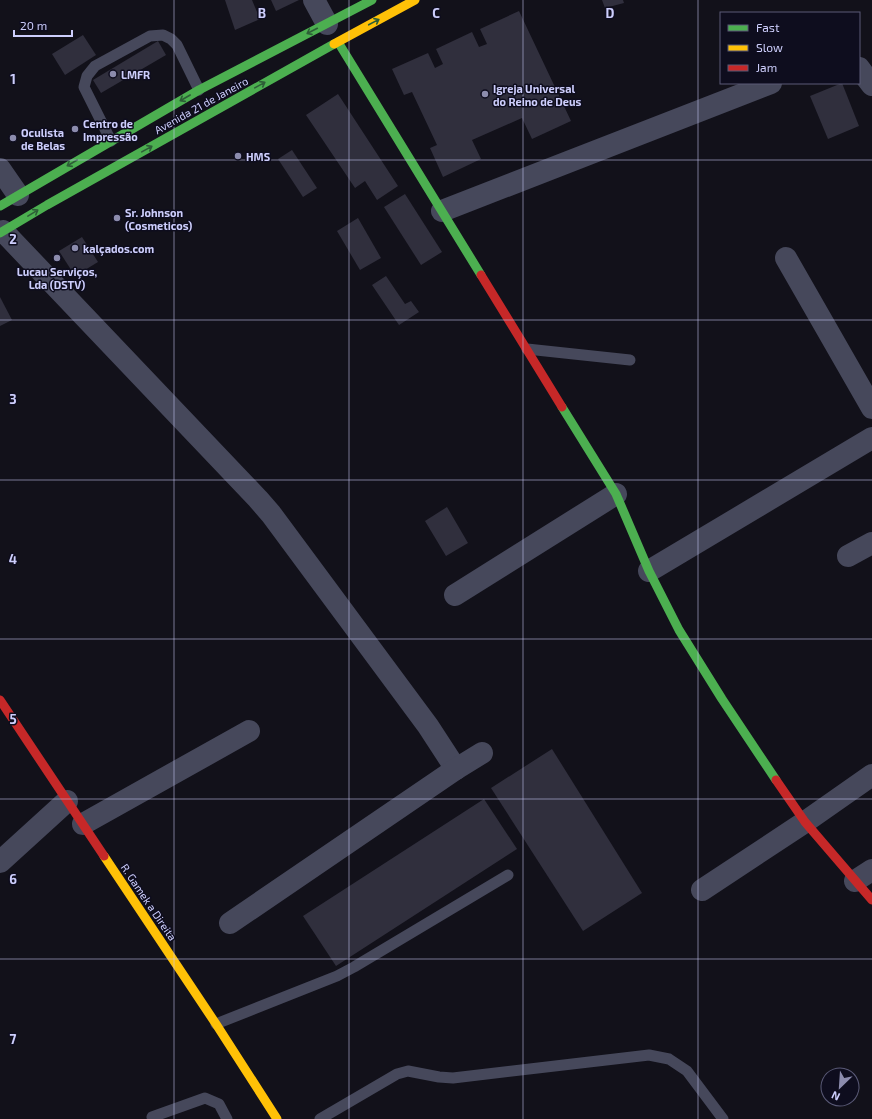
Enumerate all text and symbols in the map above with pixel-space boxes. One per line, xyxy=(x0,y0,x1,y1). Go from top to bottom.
text: B xyxy=(258,5,266,21)
text: C xyxy=(432,5,440,21)
text: D xyxy=(606,5,615,21)
scale bar xyxy=(14,12,72,38)
legend xyxy=(720,12,860,84)
text: 20 m xyxy=(20,18,47,32)
one-way arrow xyxy=(368,18,380,26)
text: Fast xyxy=(756,20,780,34)
one-way arrow xyxy=(307,28,319,36)
text: Slow xyxy=(756,40,783,54)
text: Jam xyxy=(756,60,777,74)
place label: LMFR xyxy=(121,68,150,81)
marker: LMFR xyxy=(108,69,118,79)
text: 1 xyxy=(10,71,16,87)
street label: Avenida 21 de Janeiro xyxy=(152,74,250,136)
one-way arrow xyxy=(254,81,266,89)
place label: Igreja Universal do Reino de Deus xyxy=(493,82,582,108)
marker: Igreja Universal do Reino de Deus xyxy=(480,89,490,99)
one-way arrow xyxy=(179,95,191,103)
place label: Centro de Impressão xyxy=(83,117,138,143)
marker: Centro de Impressão xyxy=(70,124,80,134)
place label: Oculista de Belas xyxy=(21,126,65,152)
marker: Oculista de Belas xyxy=(8,133,18,143)
one-way arrow xyxy=(141,144,153,152)
place label: HMS xyxy=(246,150,271,163)
marker: HMS xyxy=(233,151,243,161)
one-way arrow xyxy=(66,160,78,168)
place label: Sr. Johnson (Cosmeticos) xyxy=(125,206,192,232)
one-way arrow xyxy=(27,208,39,216)
marker: Sr. Johnson (Cosmeticos) xyxy=(112,213,122,223)
text: 2 xyxy=(9,231,17,247)
place label: kalçados.com xyxy=(83,242,154,256)
marker: kalçados.com xyxy=(70,243,80,253)
marker: Lucau Serviços, Lda (DSTV) xyxy=(52,253,62,263)
place label: Lucau Serviços, Lda (DSTV) xyxy=(17,265,97,291)
text: 3 xyxy=(9,391,17,407)
text: 4 xyxy=(9,551,17,567)
text: 5 xyxy=(9,711,17,727)
street label: R. Gamek a Direita xyxy=(118,861,180,943)
text: 6 xyxy=(9,871,17,887)
text: 7 xyxy=(10,1031,17,1047)
north arrow xyxy=(820,1067,860,1107)
text: N xyxy=(829,1089,842,1104)

